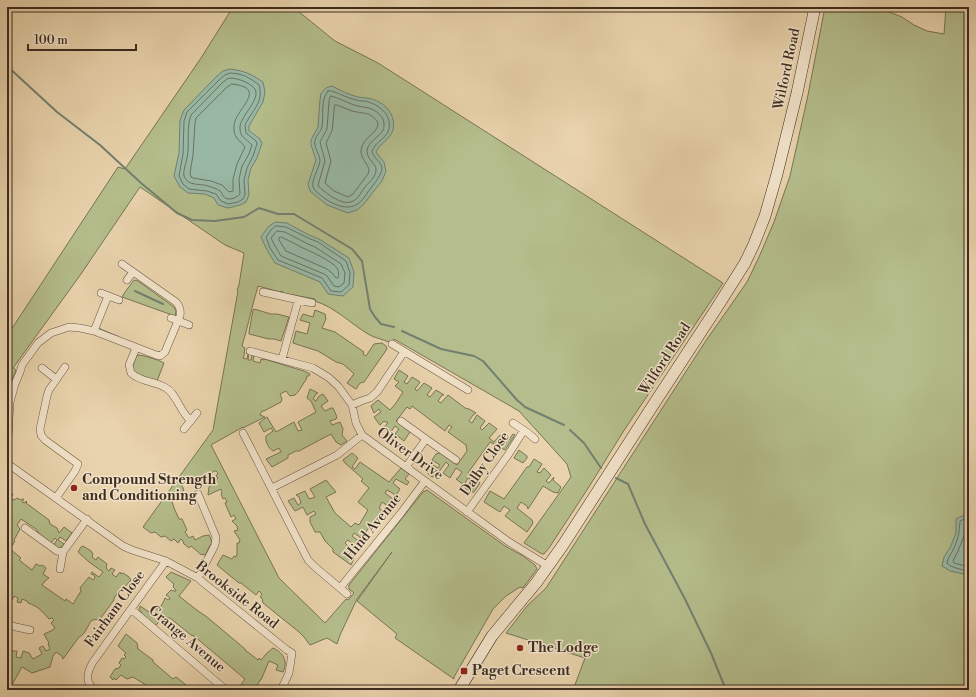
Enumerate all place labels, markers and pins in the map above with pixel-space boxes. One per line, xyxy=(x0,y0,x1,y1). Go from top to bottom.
place label: Compound Strength and Conditioning xyxy=(82,471,217,505)
marker: Compound Strength and Conditioning xyxy=(69,483,79,493)
place label: The Lodge xyxy=(528,639,599,657)
marker: The Lodge xyxy=(515,643,525,653)
place label: Paget Crescent xyxy=(472,662,571,680)
marker: Paget Crescent xyxy=(459,666,469,676)

